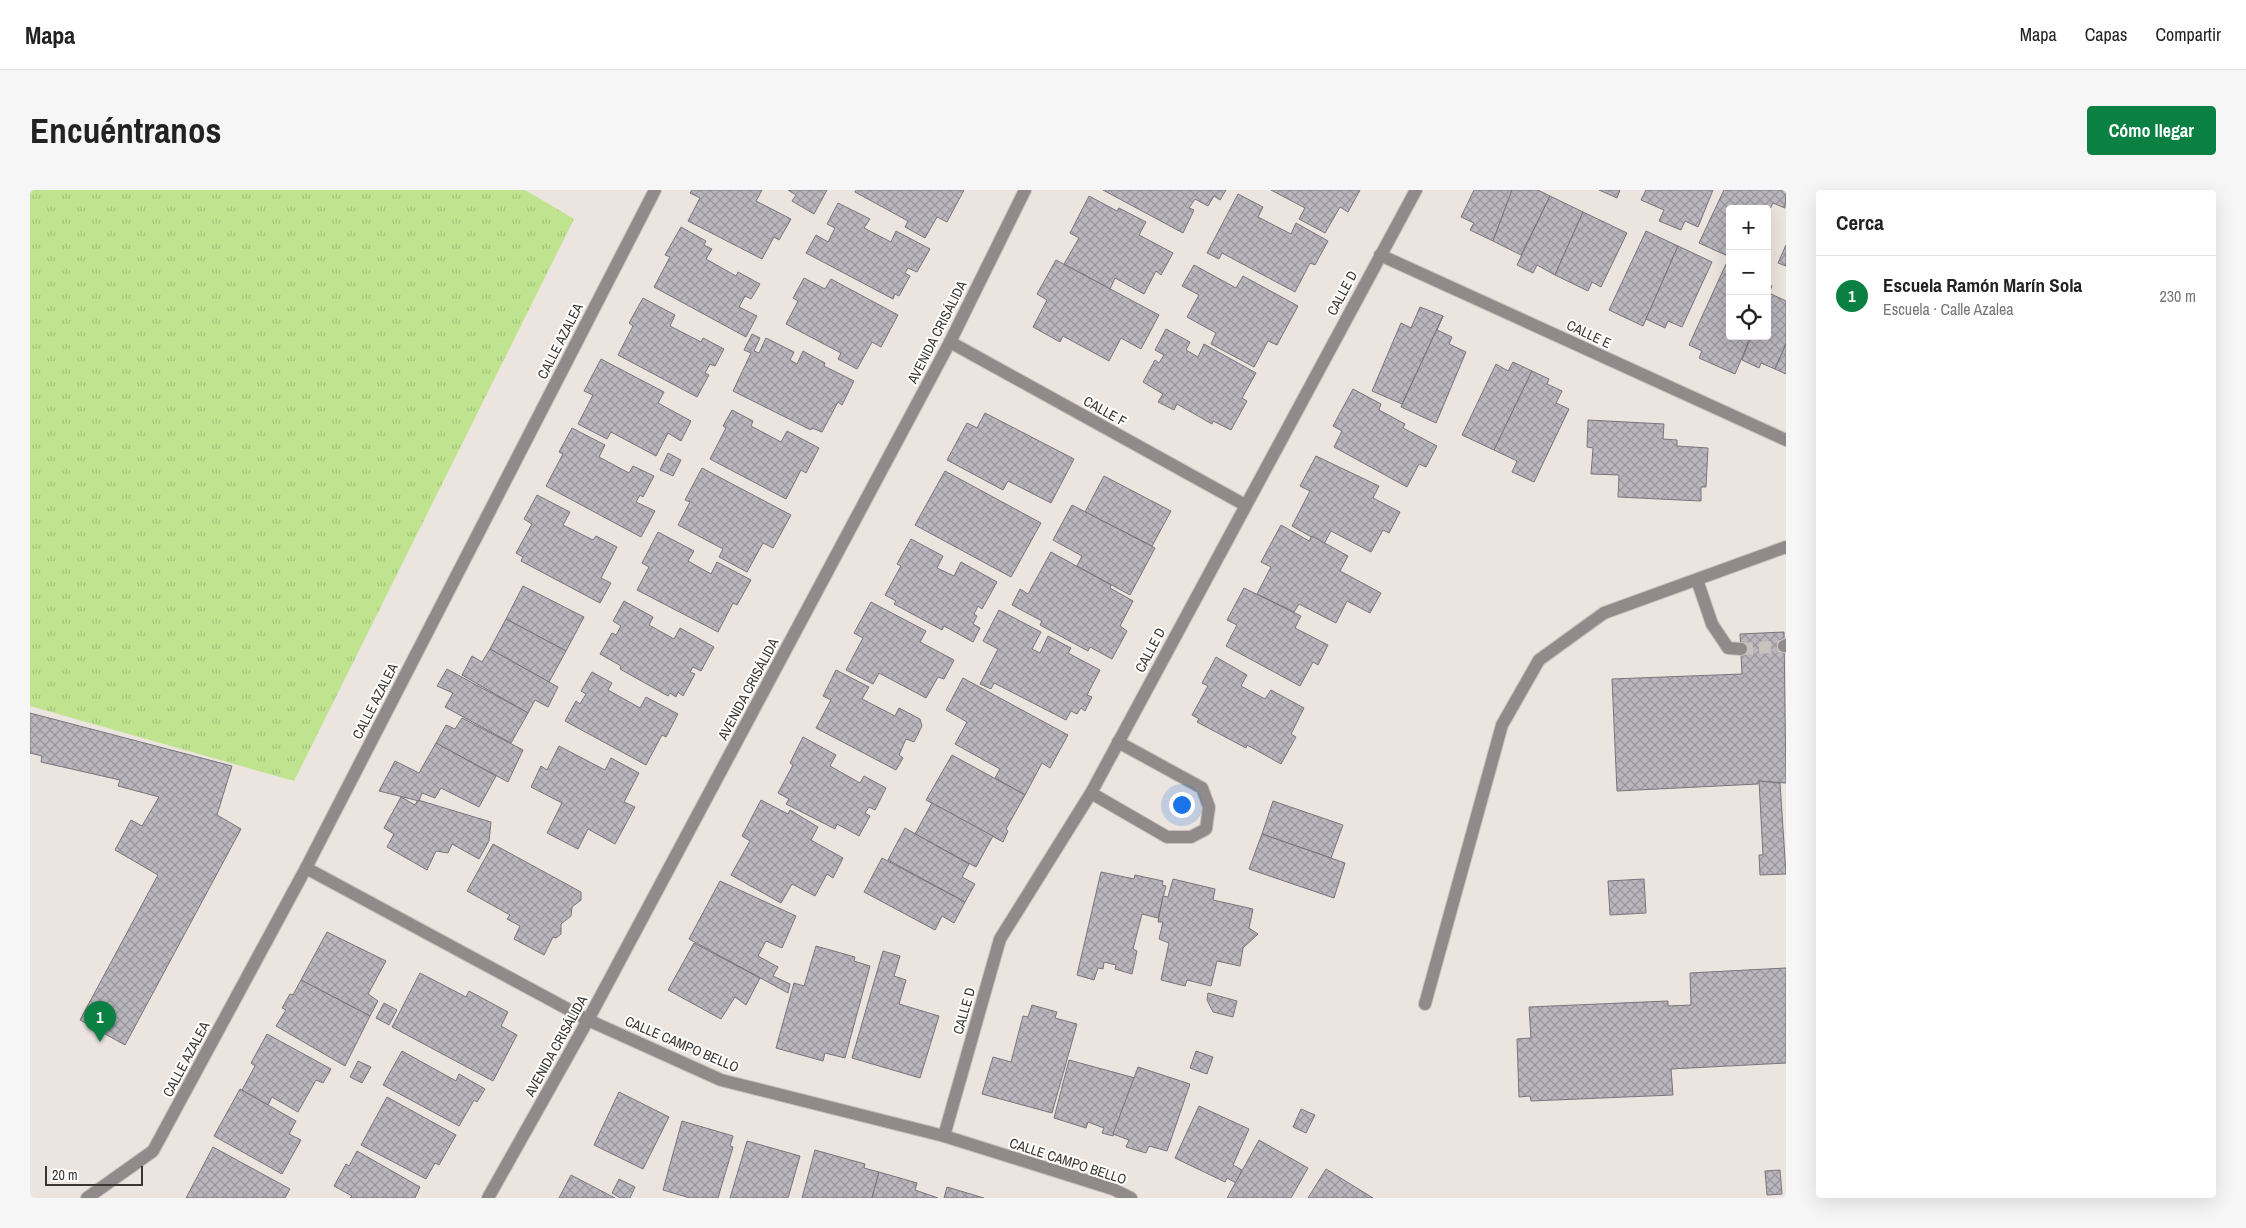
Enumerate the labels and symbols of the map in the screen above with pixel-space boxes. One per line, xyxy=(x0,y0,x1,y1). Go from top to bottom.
street label: CALLE D xyxy=(1323,268,1361,318)
street label: AVENIDA CRISÁLIDA xyxy=(903,277,971,387)
street label: CALLE AZALEA xyxy=(533,300,587,382)
street label: CALLE E xyxy=(1564,316,1614,352)
street label: CALLE F xyxy=(1080,392,1130,430)
street label: CALLE D xyxy=(1131,625,1169,675)
street label: AVENIDA CRISÁLIDA xyxy=(713,635,783,744)
street label: CALLE AZALEA xyxy=(348,660,402,742)
your location xyxy=(1169,792,1195,818)
street label: CALLE D xyxy=(949,986,979,1036)
street label: AVENIDA CRISÁLIDA xyxy=(520,992,591,1101)
pin: 1 xyxy=(84,1001,116,1042)
street label: CALLE CAMPO BELLO xyxy=(622,1012,742,1076)
street label: CALLE AZALEA xyxy=(159,1018,214,1100)
street label: CALLE CAMPO BELLO xyxy=(1007,1134,1129,1188)
scale bar xyxy=(45,1163,142,1186)

